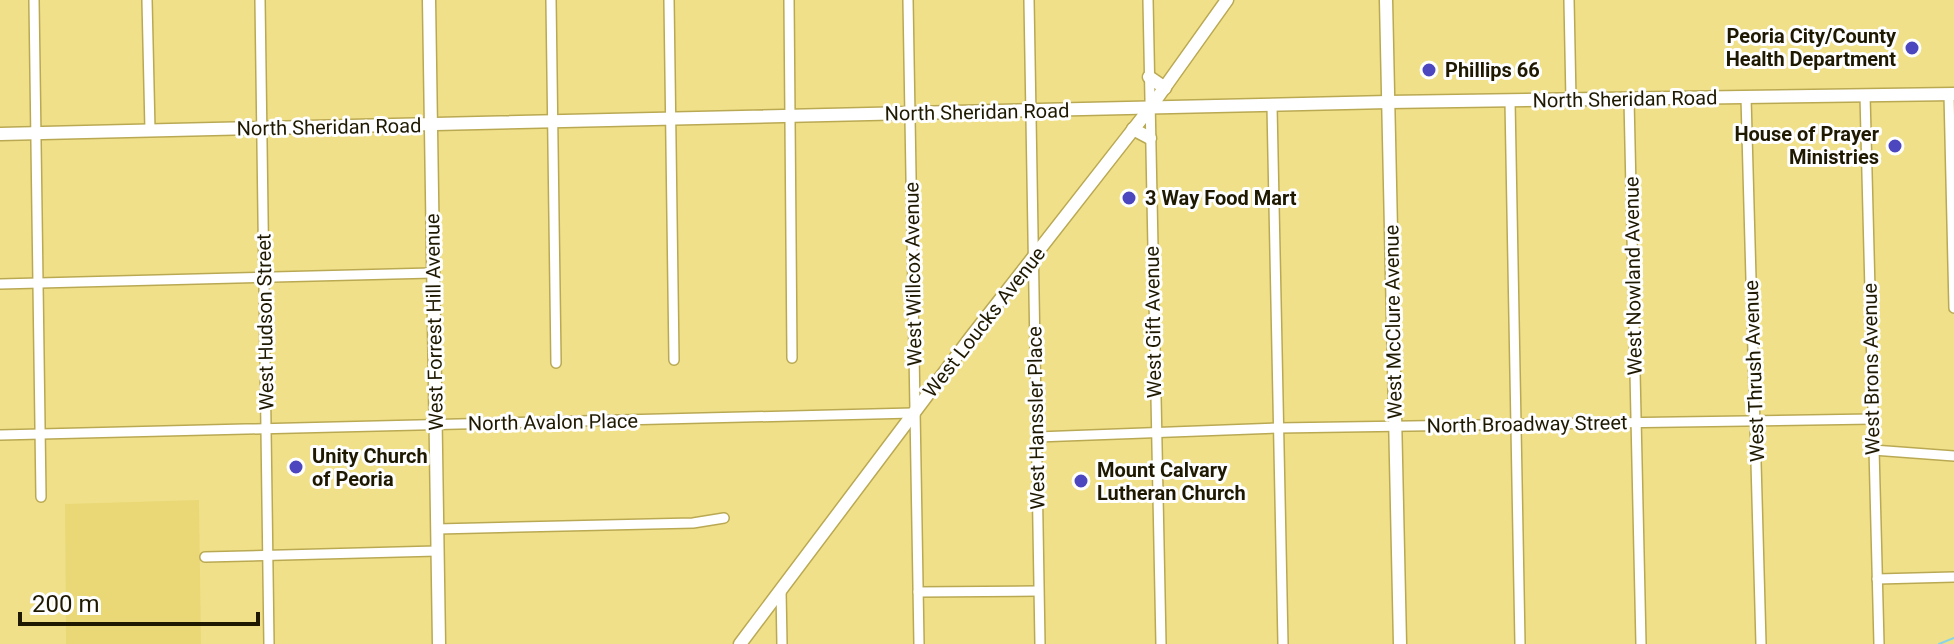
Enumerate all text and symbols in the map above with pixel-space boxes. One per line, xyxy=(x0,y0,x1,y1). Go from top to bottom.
place label: Peoria City/County Health Department xyxy=(1726,24,1897,71)
marker: Peoria City/County Health Department xyxy=(1903,39,1921,57)
place label: Phillips 66 xyxy=(1445,58,1540,82)
marker: Phillips 66 xyxy=(1420,61,1438,79)
street label: North Sheridan Road xyxy=(1532,85,1718,113)
street label: North Sheridan Road xyxy=(884,98,1070,126)
street label: North Sheridan Road xyxy=(236,113,422,141)
place label: House of Prayer Ministries xyxy=(1734,122,1880,169)
marker: House of Prayer Ministries xyxy=(1886,137,1904,155)
street label: West Nowland Avenue xyxy=(1619,176,1647,376)
street label: West Willcox Avenue xyxy=(899,182,927,366)
place label: 3 Way Food Mart xyxy=(1145,186,1297,210)
marker: 3 Way Food Mart xyxy=(1120,189,1138,207)
street label: West Forrest Hill Avenue xyxy=(420,213,448,431)
street label: West McClure Avenue xyxy=(1379,225,1407,419)
street label: West Hudson Street xyxy=(251,233,279,411)
street label: West Loucks Avenue xyxy=(918,242,1050,402)
street label: West Gift Avenue xyxy=(1140,246,1166,398)
street label: West Thrush Avenue xyxy=(1739,280,1769,462)
street label: West Brons Avenue xyxy=(1858,283,1884,455)
street label: West Hanssler Place xyxy=(1022,326,1050,510)
street label: North Avalon Place xyxy=(468,409,638,435)
street label: North Broadway Street xyxy=(1426,410,1628,438)
place label: Unity Church of Peoria xyxy=(312,444,428,491)
marker: Unity Church of Peoria xyxy=(287,458,305,476)
place label: Mount Calvary Lutheran Church xyxy=(1097,458,1246,505)
marker: Mount Calvary Lutheran Church xyxy=(1072,472,1090,490)
scale bar xyxy=(20,576,258,626)
text: 200 m xyxy=(32,590,99,618)

